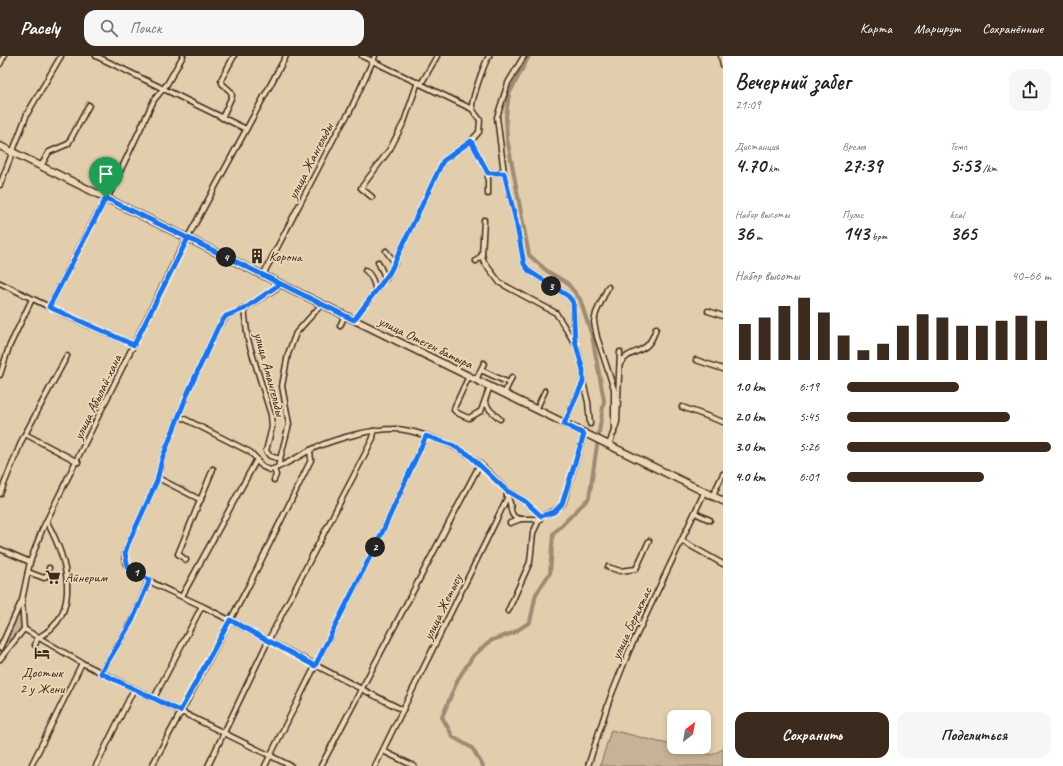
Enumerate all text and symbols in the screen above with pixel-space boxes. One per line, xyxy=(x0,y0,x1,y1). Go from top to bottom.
search box xyxy=(84,10,364,46)
text: Pacely xyxy=(20,16,60,40)
icon: search xyxy=(98,17,120,39)
text: Поиск xyxy=(130,19,161,38)
text: Карта xyxy=(860,20,892,37)
text: Маршрут xyxy=(914,20,960,37)
text: Сохранённые xyxy=(982,20,1043,37)
text: Вечерний забег xyxy=(735,68,850,96)
button: share xyxy=(1009,69,1051,111)
text: 21:09 xyxy=(735,97,761,113)
street label: улица Жангельды xyxy=(284,119,338,203)
text: Дистанция xyxy=(735,139,779,153)
text: Время xyxy=(842,139,866,153)
text: Темп xyxy=(950,139,967,153)
text: 4.70 xyxy=(735,153,766,178)
text: 27:39 xyxy=(842,153,882,178)
text: 5:53 xyxy=(950,153,980,178)
pin xyxy=(89,157,123,198)
text: km xyxy=(766,161,779,175)
text: /km xyxy=(980,161,997,175)
icon: arrive xyxy=(95,163,117,185)
text: Набор высоты xyxy=(735,207,790,221)
text: Пульс xyxy=(842,207,864,221)
text: kcal xyxy=(950,207,964,221)
text: 36 xyxy=(735,221,753,246)
text: 143 xyxy=(842,221,869,246)
text: 365 xyxy=(950,221,977,246)
text: m xyxy=(753,229,762,243)
text: bpm xyxy=(869,229,887,243)
pin: 4 xyxy=(216,247,236,267)
building icon: Корона xyxy=(248,247,266,265)
place label: Корона xyxy=(269,248,303,265)
text: 4 xyxy=(224,250,228,264)
text: Набор высоты xyxy=(735,268,800,284)
text: 40–66 m xyxy=(1011,268,1051,284)
pin: 3 xyxy=(541,276,561,296)
text: 3 xyxy=(549,279,553,293)
street label: улица Отеген батыра xyxy=(375,312,477,373)
street label: улица Амангельды xyxy=(250,329,289,419)
street label: улица Абылай-хана xyxy=(69,351,126,443)
text: 1.0 km xyxy=(735,379,765,395)
text: 6:19 xyxy=(799,379,819,395)
text: 2.0 km xyxy=(735,409,765,425)
text: 5:45 xyxy=(799,409,819,425)
text: 3.0 km xyxy=(735,439,765,455)
text: 5:26 xyxy=(799,439,819,455)
text: 4.0 km xyxy=(735,469,765,485)
text: 6:01 xyxy=(799,469,819,485)
pin: 2 xyxy=(365,537,385,557)
text: 2 xyxy=(373,540,377,554)
pin: 1 xyxy=(126,562,146,582)
text: 1 xyxy=(134,565,138,579)
supermarket icon: Айнерим xyxy=(44,568,62,586)
place label: Айнерим xyxy=(65,569,109,586)
street label: улица Жетысу xyxy=(419,570,466,644)
street label: улица Бериктас xyxy=(607,583,656,663)
hotel icon: Достык 2 у Жени xyxy=(33,644,51,662)
place label: Достык 2 у Жени xyxy=(20,664,66,697)
north arrow xyxy=(667,710,711,754)
map controls xyxy=(667,710,711,754)
button: Сохранить xyxy=(735,712,889,758)
button: Поделиться xyxy=(897,712,1051,758)

